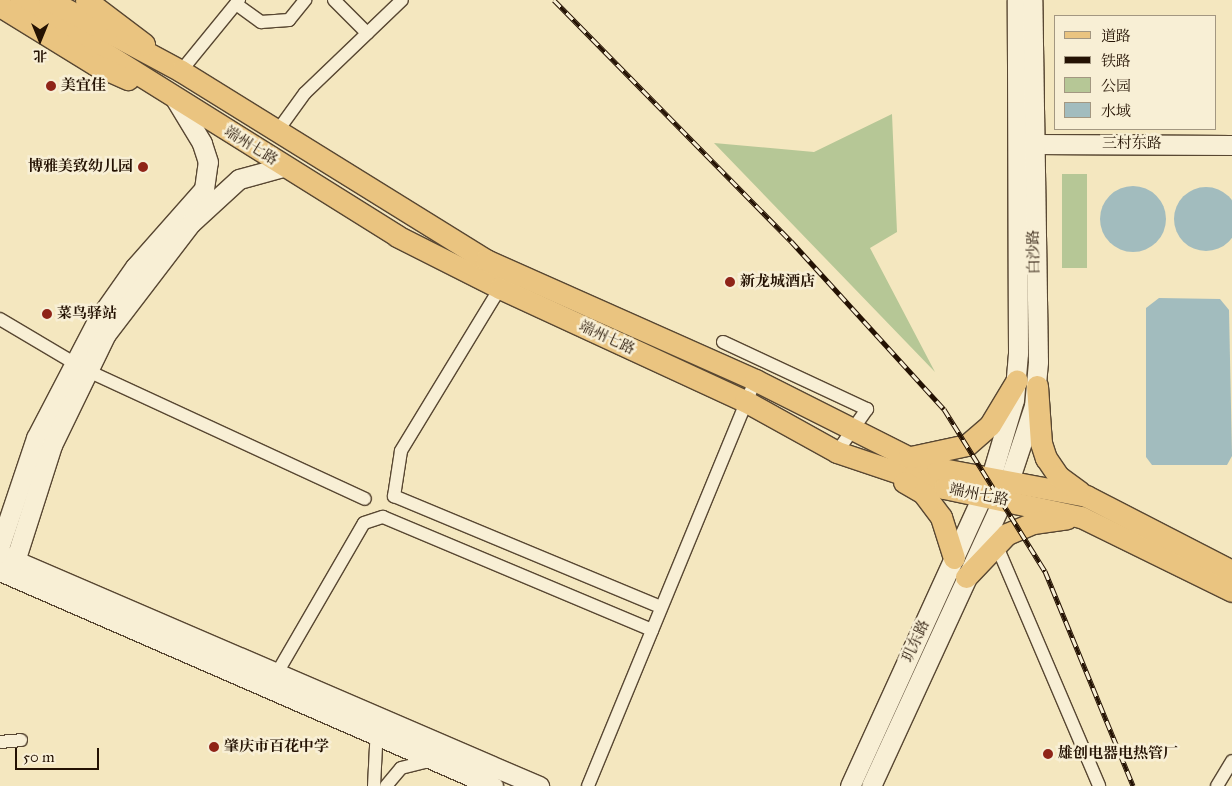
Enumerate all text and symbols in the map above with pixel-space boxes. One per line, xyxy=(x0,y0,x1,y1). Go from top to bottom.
north arrow xyxy=(15,15,65,65)
legend xyxy=(1054,15,1217,130)
text: 道路 xyxy=(1101,27,1131,45)
text: 北 xyxy=(33,47,47,64)
text: 铁路 xyxy=(1101,52,1131,70)
place label: 美宜佳 xyxy=(61,77,106,95)
text: 公园 xyxy=(1101,77,1131,95)
marker: 美宜佳 xyxy=(45,80,57,92)
text: 水域 xyxy=(1101,102,1131,120)
street label: 端州七路 xyxy=(221,122,281,170)
street label: 三村东路 xyxy=(1102,135,1162,153)
place label: 博雅美致幼儿园 xyxy=(28,158,133,176)
marker: 博雅美致幼儿园 xyxy=(137,161,149,173)
street label: 白沙路 xyxy=(1025,229,1043,275)
place label: 新龙城酒店 xyxy=(740,273,815,291)
marker: 新龙城酒店 xyxy=(724,276,736,288)
place label: 菜鸟驿站 xyxy=(57,305,117,323)
marker: 菜鸟驿站 xyxy=(41,308,53,320)
street label: 端州七路 xyxy=(576,317,638,359)
street label: 端州七路 xyxy=(948,480,1010,510)
street label: 玑东路 xyxy=(898,617,934,665)
scale bar xyxy=(18,738,101,770)
place label: 肇庆市百花中学 xyxy=(224,738,329,756)
marker: 肇庆市百花中学 xyxy=(208,741,220,753)
place label: 雄创电器电热管厂 xyxy=(1058,745,1178,763)
text: 50 m xyxy=(23,748,55,766)
marker: 雄创电器电热管厂 xyxy=(1042,748,1054,760)

